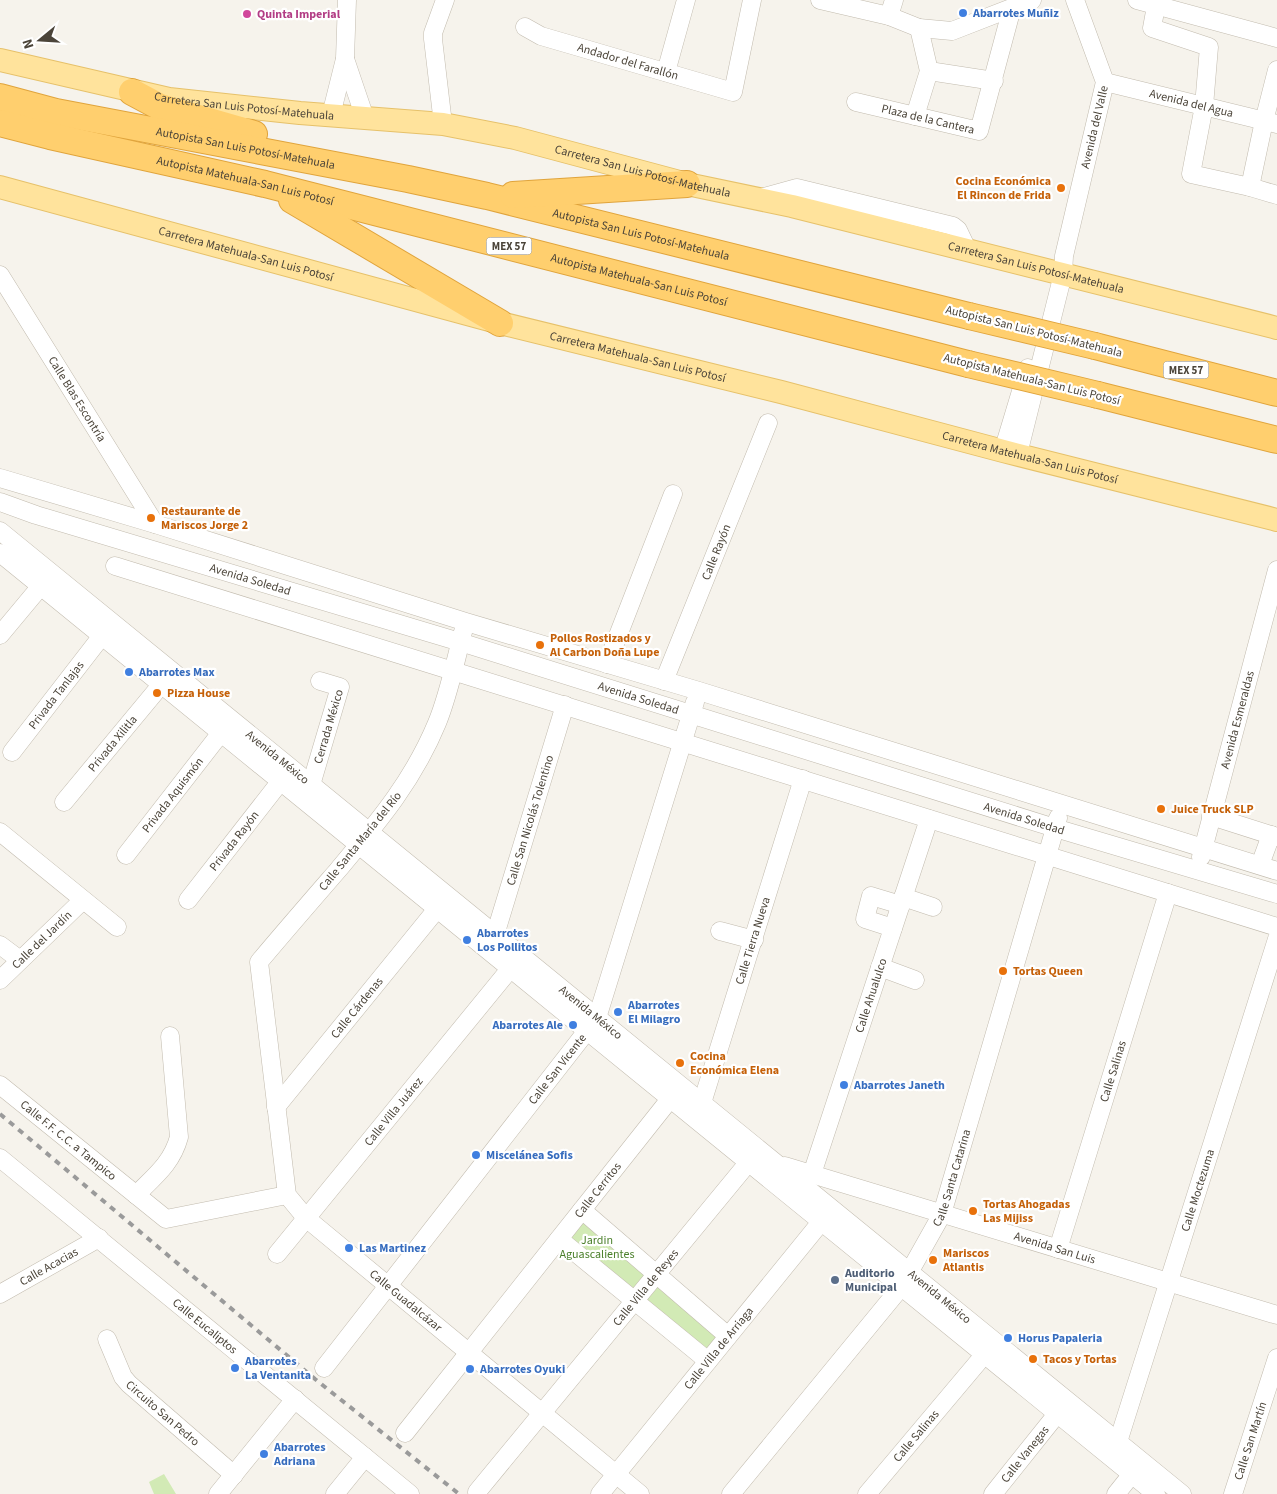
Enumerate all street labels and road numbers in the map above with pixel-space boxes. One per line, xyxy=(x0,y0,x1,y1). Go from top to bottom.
street label: Andador del Farallón xyxy=(575,39,680,85)
street label: Avenida del Valle xyxy=(1077,84,1113,170)
street label: Avenida del Agua xyxy=(1148,85,1235,122)
street label: Carretera San Luis Potosí-Matehuala xyxy=(152,88,335,125)
street label: Plaza de la Cantera xyxy=(880,100,976,139)
street label: Autopista San Luis Potosí-Matehuala xyxy=(155,123,336,174)
street label: Carretera San Luis Potosí-Matehuala xyxy=(553,141,732,202)
street label: Autopista Matehuala-San Luis Potosí xyxy=(155,152,337,211)
street label: Autopista San Luis Potosí-Matehuala xyxy=(551,205,731,265)
street label: Carretera Matehuala-San Luis Potosí xyxy=(156,222,336,287)
road number: MEX 57 xyxy=(486,238,532,255)
street label: Carretera San Luis Potosí-Matehuala xyxy=(946,238,1126,298)
street label: Autopista Matehuala-San Luis Potosí xyxy=(549,249,730,311)
street label: Autopista San Luis Potosí-Matehuala xyxy=(944,301,1124,362)
street label: Carretera Matehuala-San Luis Potosí xyxy=(548,328,728,387)
street label: Autopista Matehuala-San Luis Potosí xyxy=(942,349,1123,410)
street label: Calle Blas Escontría xyxy=(44,353,110,445)
road number: MEX 57 xyxy=(1164,362,1208,378)
street label: Carretera Matehuala-San Luis Potosí xyxy=(940,427,1121,489)
street label: Calle Rayón xyxy=(698,522,735,583)
street label: Avenida Soledad xyxy=(208,559,293,600)
street label: Privada Tanlajas xyxy=(25,658,88,733)
street label: Avenida Esmeraldas xyxy=(1217,669,1259,771)
street label: Avenida Soledad xyxy=(596,678,681,719)
street label: Cerrada México xyxy=(310,687,348,766)
street label: Privada Xilitla xyxy=(84,712,141,776)
street label: Avenida México xyxy=(242,727,313,789)
street label: Calle San Nicolás Tolentino xyxy=(503,753,558,888)
street label: Privada Aquismón xyxy=(138,754,208,837)
street label: Calle Santa María del Río xyxy=(315,788,406,895)
street label: Avenida Soledad xyxy=(981,798,1067,839)
street label: Privada Rayón xyxy=(206,808,263,875)
street label: Calle Tierra Nueva xyxy=(731,895,775,987)
street label: Calle del Jardín xyxy=(8,907,76,973)
street label: Calle Ahualulco xyxy=(851,956,892,1035)
street label: Calle Cárdenas xyxy=(327,974,387,1042)
street label: Avenida México xyxy=(555,982,626,1044)
street label: Calle San Vicente xyxy=(524,1030,591,1108)
street label: Calle Salinas xyxy=(1096,1039,1131,1104)
street label: Calle Villa Juárez xyxy=(360,1074,427,1150)
street label: Calle F.F. C.C. a Tampico xyxy=(16,1097,120,1185)
street label: Calle Santa Catarina xyxy=(929,1127,975,1230)
street label: Calle Moctezuma xyxy=(1177,1147,1219,1234)
street label: Calle Cerritos xyxy=(571,1159,626,1222)
street label: Avenida San Luis xyxy=(1012,1228,1098,1269)
street label: Calle Acacias xyxy=(17,1243,81,1290)
street label: Calle Villa de Reyes xyxy=(609,1246,683,1330)
street label: Calle Guadalcázar xyxy=(366,1266,446,1337)
street label: Avenida México xyxy=(904,1266,975,1328)
street label: Calle Eucaliptos xyxy=(168,1295,241,1358)
street label: Calle Villa de Arriaga xyxy=(680,1303,758,1393)
street label: Circuito San Pedro xyxy=(122,1377,203,1450)
street label: Calle San Martín xyxy=(1230,1400,1271,1482)
street label: Calle Salinas xyxy=(889,1406,943,1466)
street label: Calle Vanegas xyxy=(997,1422,1053,1487)

